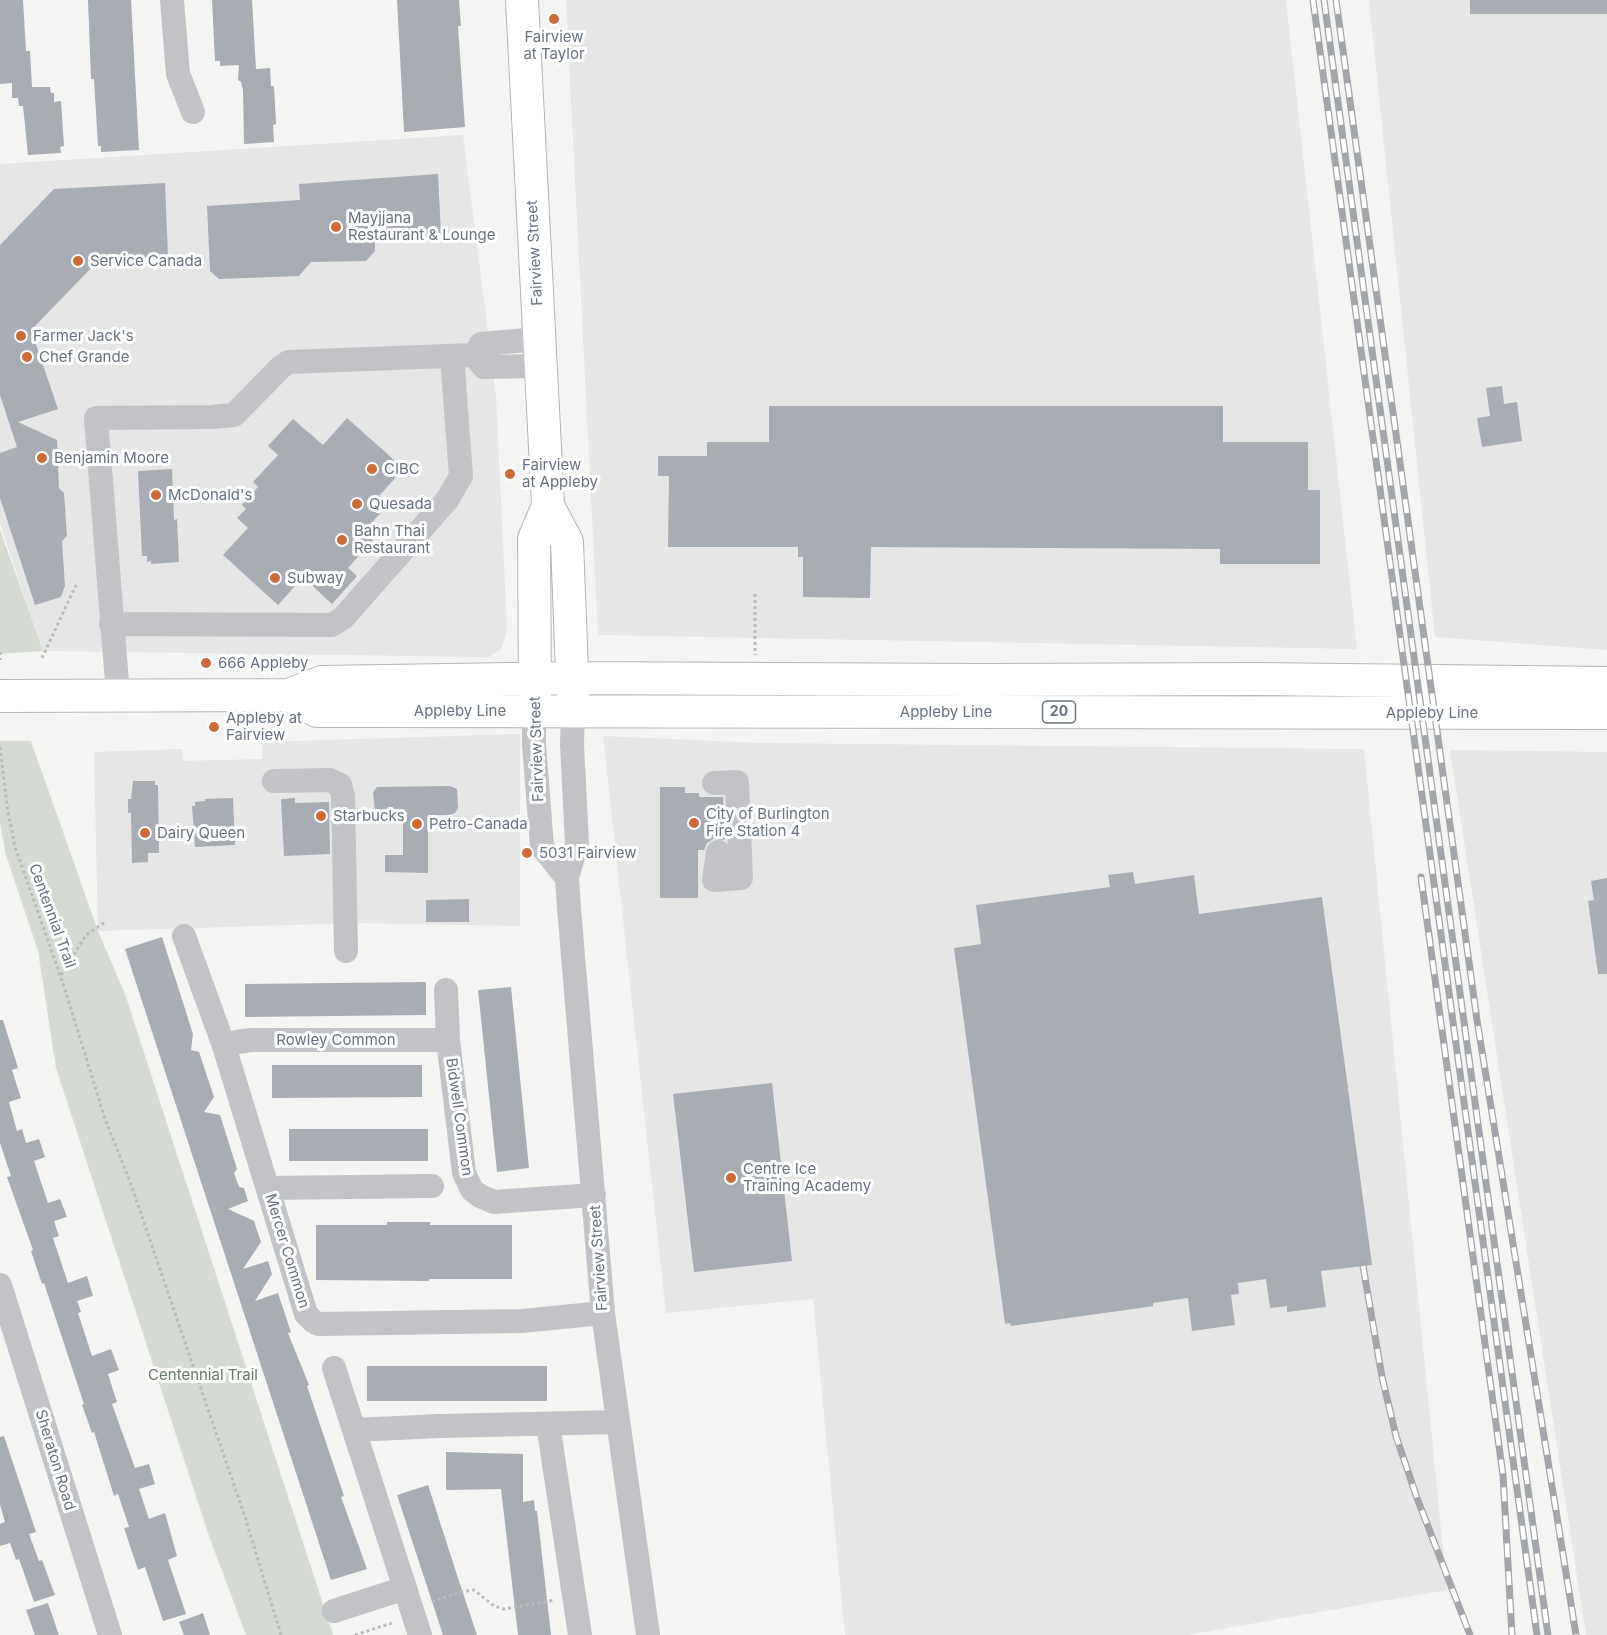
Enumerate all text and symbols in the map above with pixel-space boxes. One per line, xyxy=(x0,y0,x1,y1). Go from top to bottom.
marker: Fairview at Taylor xyxy=(547,12,561,26)
place label: Fairview at Taylor xyxy=(523,28,585,63)
street label: Fairview Street xyxy=(523,200,547,306)
place label: Mayjjana Restaurant & Lounge xyxy=(348,209,495,244)
marker: Mayjjana Restaurant & Lounge xyxy=(329,220,343,234)
place label: Service Canada xyxy=(90,252,202,270)
marker: Service Canada xyxy=(71,254,85,268)
place label: Farmer Jack's xyxy=(33,327,134,345)
marker: Farmer Jack's xyxy=(14,329,28,343)
place label: Chef Grande xyxy=(39,348,129,366)
marker: Chef Grande xyxy=(20,350,34,364)
place label: Benjamin Moore xyxy=(54,449,169,467)
marker: Benjamin Moore xyxy=(35,451,49,465)
place label: Fairview at Appleby xyxy=(522,456,598,491)
place label: CIBC xyxy=(384,460,420,478)
marker: CIBC xyxy=(365,462,379,476)
marker: Fairview at Appleby xyxy=(503,467,517,481)
place label: McDonald's xyxy=(168,486,252,504)
marker: McDonald's xyxy=(149,488,163,502)
place label: Quesada xyxy=(369,495,432,513)
marker: Quesada xyxy=(350,497,364,511)
place label: Bahn Thai Restaurant xyxy=(354,522,430,557)
marker: Bahn Thai Restaurant xyxy=(335,533,349,547)
place label: Subway xyxy=(287,569,343,587)
marker: Subway xyxy=(268,571,282,585)
place label: 666 Appleby xyxy=(218,654,309,672)
marker: 666 Appleby xyxy=(199,656,213,670)
street label: Fairview Street xyxy=(526,696,548,802)
road number: 20 xyxy=(1042,701,1076,723)
street label: Appleby Line xyxy=(414,702,506,720)
street label: Appleby Line xyxy=(900,703,992,721)
street label: Appleby Line xyxy=(1386,704,1478,722)
place label: Appleby at Fairview xyxy=(226,709,302,744)
marker: Appleby at Fairview xyxy=(207,720,221,734)
place label: City of Burlington Fire Station 4 xyxy=(706,805,830,840)
place label: Starbucks xyxy=(333,807,405,825)
marker: Starbucks xyxy=(314,809,328,823)
place label: Petro-Canada xyxy=(429,815,528,833)
marker: City of Burlington Fire Station 4 xyxy=(687,816,701,830)
marker: Petro-Canada xyxy=(410,817,424,831)
place label: Dairy Queen xyxy=(157,824,245,842)
marker: Dairy Queen xyxy=(138,826,152,840)
place label: 5031 Fairview xyxy=(539,844,636,862)
marker: 5031 Fairview xyxy=(520,846,534,860)
street label: Centennial Trail xyxy=(25,861,79,971)
street label: Rowley Common xyxy=(276,1031,396,1049)
street label: Bidwell Common xyxy=(442,1057,476,1177)
place label: Centre Ice Training Academy xyxy=(743,1160,871,1195)
marker: Centre Ice Training Academy xyxy=(724,1171,738,1185)
street label: Mercer Common xyxy=(261,1191,313,1311)
street label: Fairview Street xyxy=(586,1205,612,1311)
park label: Centennial Trail xyxy=(148,1366,258,1384)
street label: Sheraton Road xyxy=(31,1407,79,1513)

